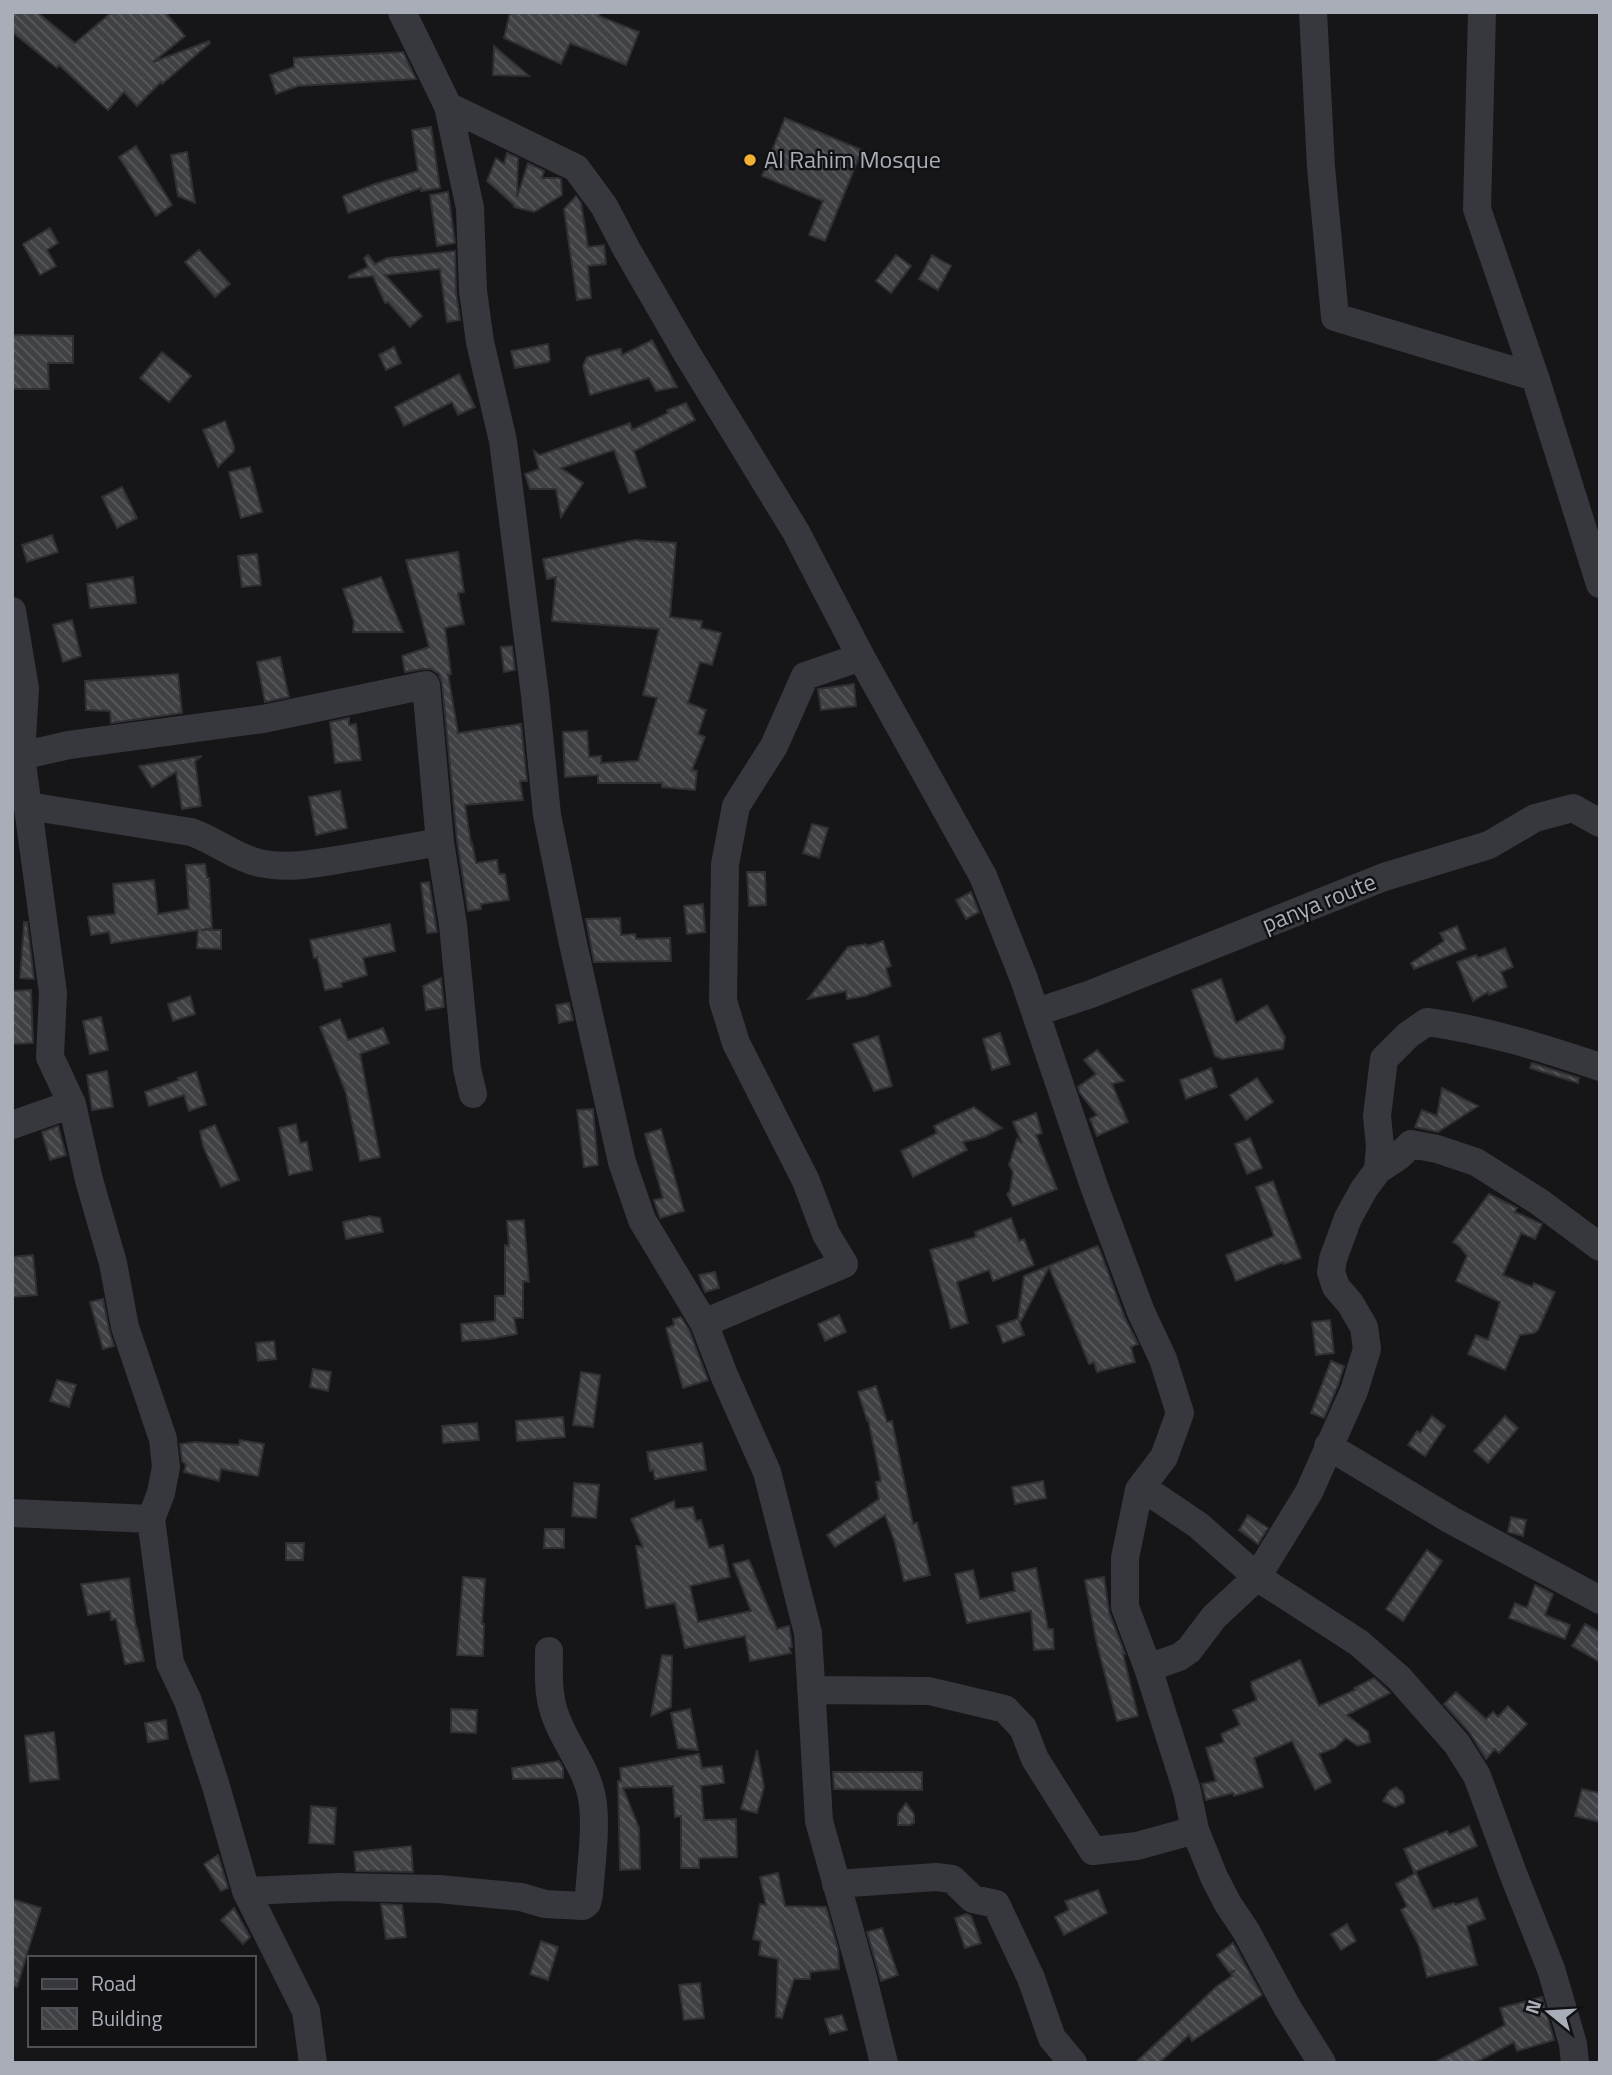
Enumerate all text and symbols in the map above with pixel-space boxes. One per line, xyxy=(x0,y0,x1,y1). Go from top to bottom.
place label: Al Rahim Mosque xyxy=(764,141,941,177)
marker: Al Rahim Mosque xyxy=(742,152,758,168)
street label: panya route xyxy=(1256,863,1381,941)
legend xyxy=(28,1956,256,2047)
text: Road xyxy=(91,1967,136,1999)
north arrow xyxy=(1514,1977,1584,2047)
text: N xyxy=(1517,1996,1548,2017)
text: Building xyxy=(91,2002,163,2034)

